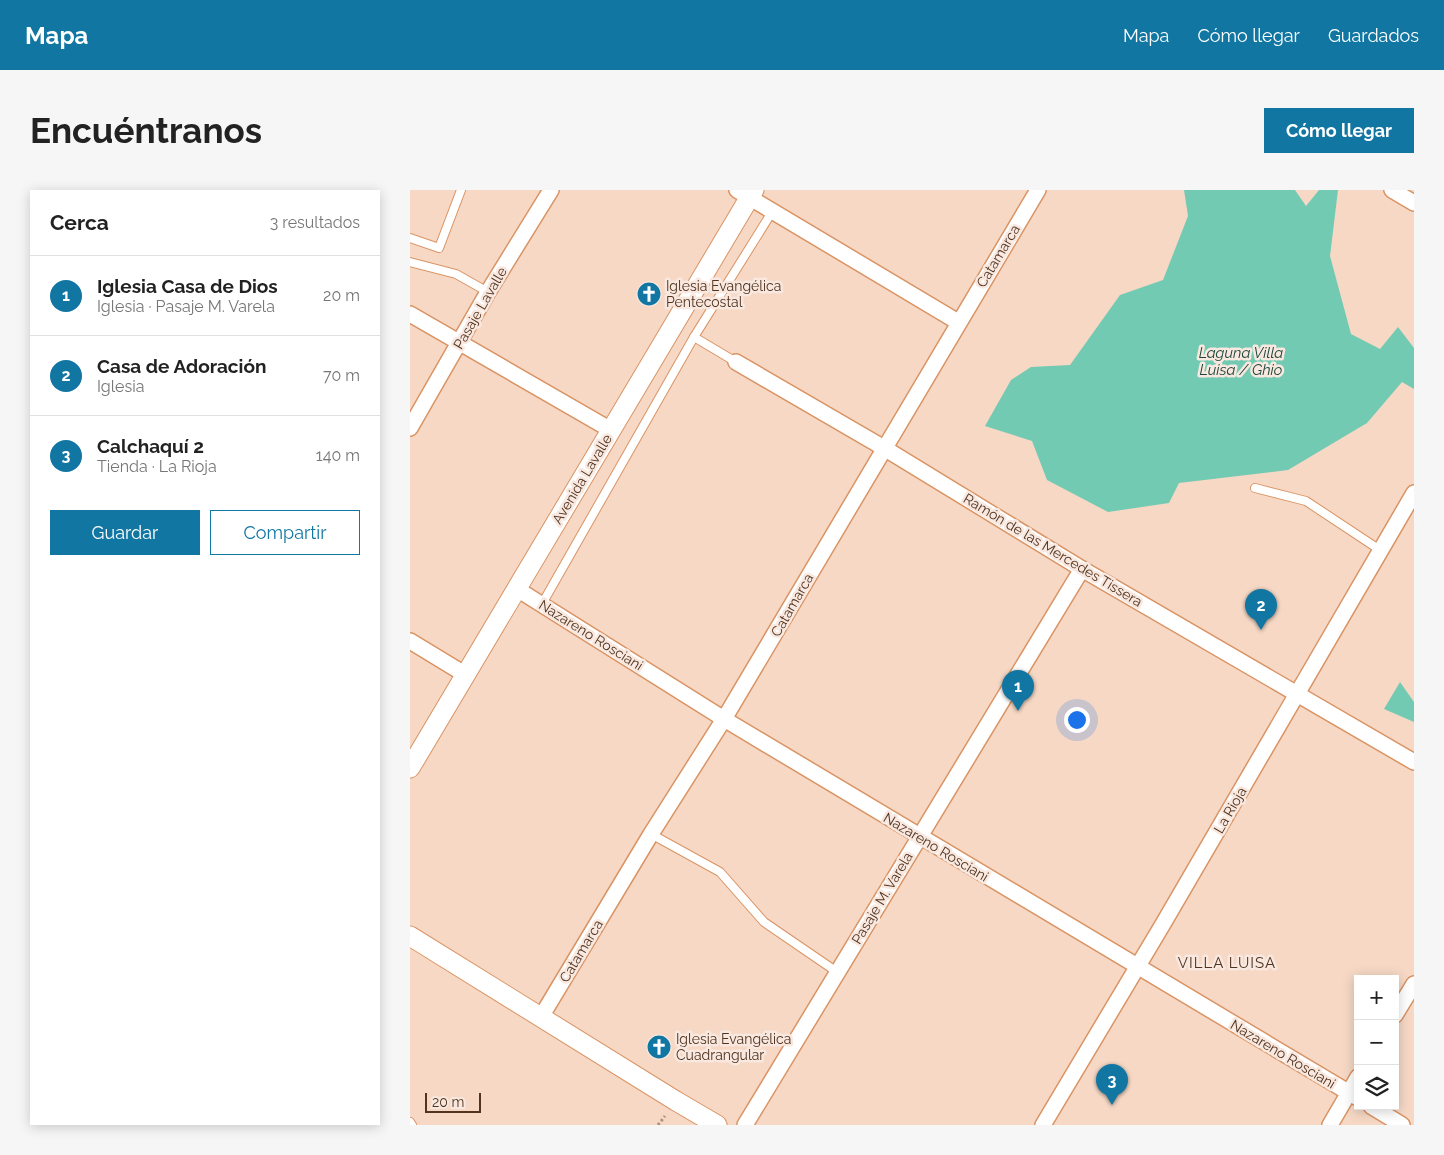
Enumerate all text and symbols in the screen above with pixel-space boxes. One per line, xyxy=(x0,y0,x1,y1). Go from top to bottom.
text: Mapa xyxy=(25,21,88,50)
text: Mapa xyxy=(1123,25,1169,46)
text: Cómo llegar xyxy=(1197,25,1300,46)
text: Guardados xyxy=(1328,25,1419,46)
button: Cómo llegar xyxy=(1264,108,1414,153)
text: Encuéntranos xyxy=(30,110,262,151)
text: Cerca xyxy=(50,210,109,235)
text: 3 resultados xyxy=(270,213,360,232)
street label: Catamarca xyxy=(973,222,1023,290)
street label: Pasaje Lavalle xyxy=(450,264,510,352)
text: Iglesia Casa de Dios xyxy=(97,275,278,297)
place label: Iglesia Evangélica Pentecostal xyxy=(666,278,781,310)
church icon: Iglesia Evangélica Pentecostal xyxy=(636,281,662,307)
text: 1 xyxy=(62,286,70,305)
text: 20 m xyxy=(323,286,360,305)
text: Iglesia · Pasaje M. Varela xyxy=(97,297,275,316)
water label: Laguna Villa Luisa / Ghio xyxy=(1199,344,1283,379)
text: Casa de Adoración xyxy=(97,355,266,377)
text: 2 xyxy=(61,366,71,385)
text: 70 m xyxy=(323,366,360,385)
text: Iglesia xyxy=(97,377,144,396)
street label: Avenida Lavalle xyxy=(549,431,615,527)
text: Calchaquí 2 xyxy=(97,435,204,457)
text: 3 xyxy=(62,446,70,465)
text: 140 m xyxy=(316,446,360,465)
text: Tienda · La Rioja xyxy=(97,457,217,476)
street label: Ramón de las Mercedes Tissera xyxy=(961,490,1145,610)
button: Guardar xyxy=(50,510,200,555)
button: Compartir xyxy=(210,510,360,555)
street label: Catamarca xyxy=(768,571,816,639)
pin: 2 xyxy=(1245,589,1277,630)
street label: Nazareno Rosciani xyxy=(536,597,646,673)
pin: 1 xyxy=(1002,670,1034,711)
your location xyxy=(1064,707,1090,733)
street label: La Rioja xyxy=(1210,784,1250,836)
street label: Nazareno Rosciani xyxy=(881,809,991,885)
street label: Pasaje M. Varela xyxy=(848,849,916,947)
street label: Catamarca xyxy=(556,917,606,985)
district label: VILLA LUISA xyxy=(1178,954,1276,972)
map controls xyxy=(1354,975,1399,1110)
button: + xyxy=(1354,975,1399,1020)
street label: Nazareno Rosciani xyxy=(1228,1016,1338,1092)
button: − xyxy=(1354,1020,1399,1065)
place label: Iglesia Evangélica Cuadrangular xyxy=(676,1031,791,1063)
church icon: Iglesia Evangélica Cuadrangular xyxy=(646,1034,672,1060)
pin: 3 xyxy=(1096,1064,1128,1105)
button: layers xyxy=(1354,1065,1399,1110)
scale bar xyxy=(425,1090,481,1113)
text: 20 m xyxy=(432,1094,464,1110)

